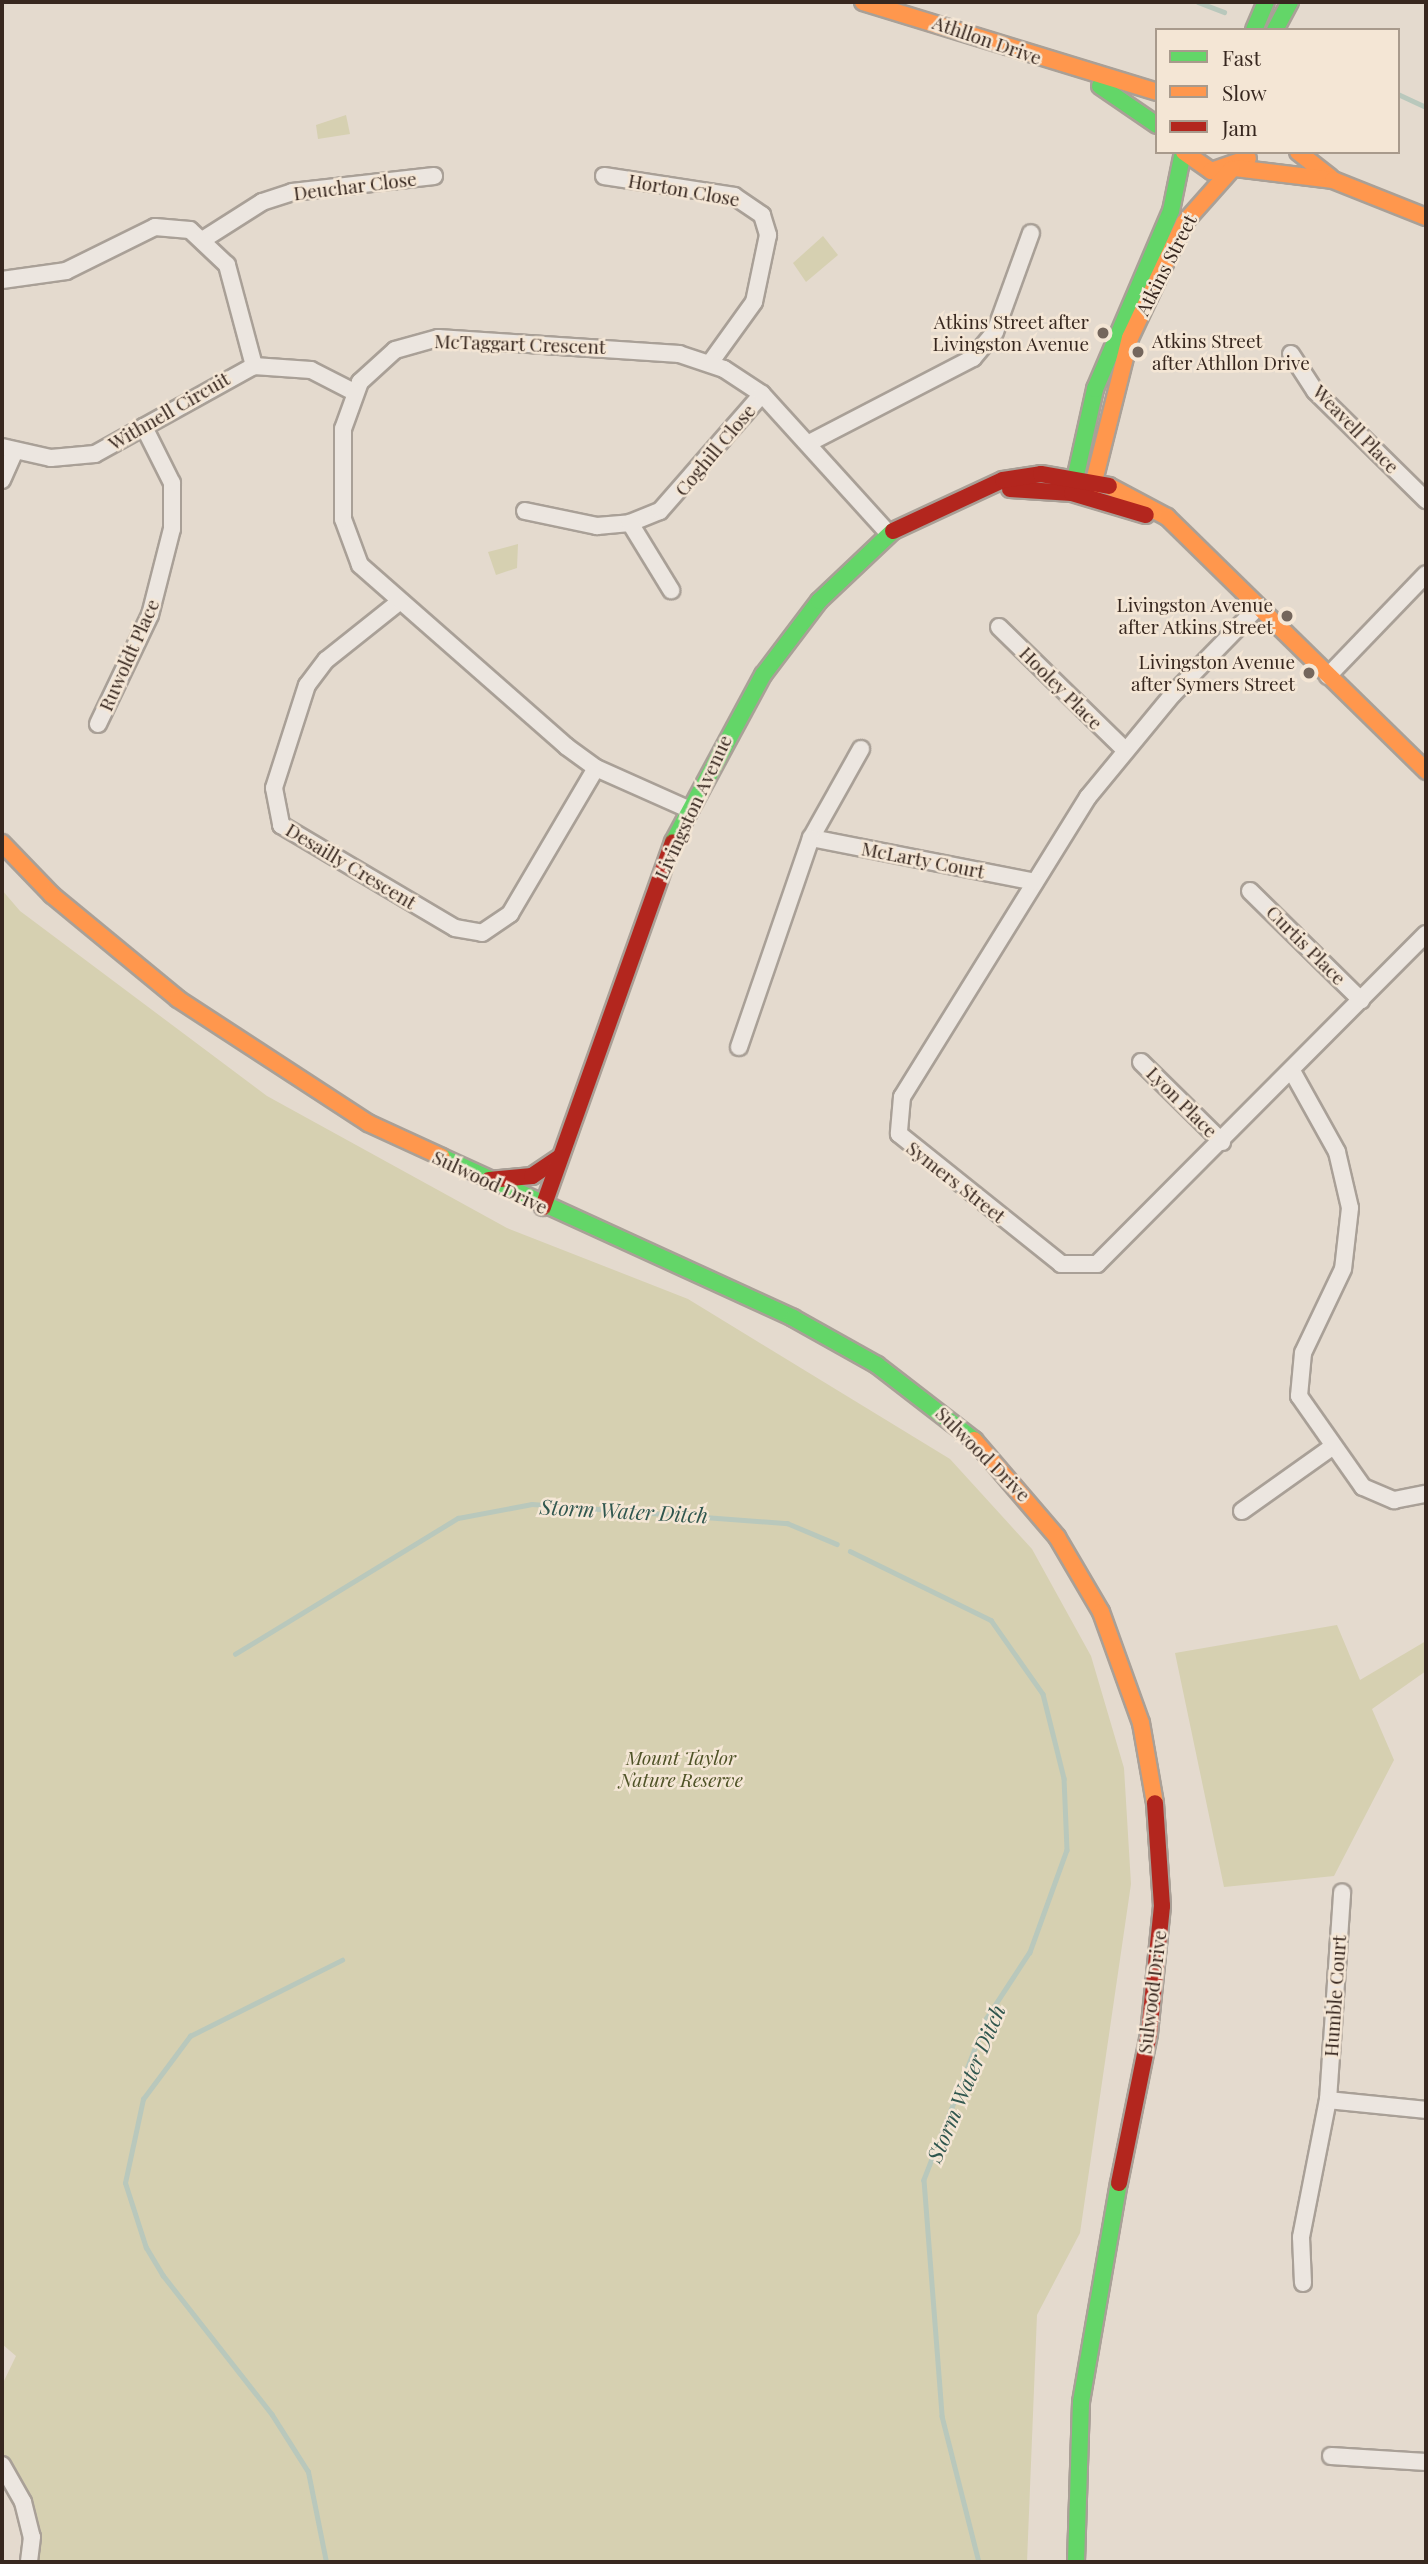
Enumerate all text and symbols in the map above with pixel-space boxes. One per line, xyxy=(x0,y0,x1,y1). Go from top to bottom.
street label: Athllon Drive xyxy=(930,11,1044,69)
legend xyxy=(1155,28,1400,154)
text: Fast xyxy=(1222,43,1261,71)
text: Slow xyxy=(1222,78,1267,106)
text: Jam xyxy=(1222,113,1258,141)
street label: Deuchar Close xyxy=(292,167,418,205)
street label: Horton Close xyxy=(626,169,742,211)
street label: Atkins Street xyxy=(1131,211,1201,319)
place label: Atkins Street after Livingston Avenue xyxy=(932,311,1089,355)
marker: Atkins Street after Livingston Avenue xyxy=(1095,325,1111,341)
street label: McTaggart Crescent xyxy=(434,330,606,358)
place label: Atkins Street after Athllon Drive xyxy=(1152,330,1311,374)
marker: Atkins Street after Athllon Drive xyxy=(1130,344,1146,360)
street label: Withnell Circuit xyxy=(104,367,234,455)
street label: Weavell Place xyxy=(1308,380,1404,478)
street label: Coghill Close xyxy=(670,400,760,500)
place label: Livingston Avenue after Atkins Street xyxy=(1116,594,1273,638)
street label: Ruwoldt Place xyxy=(94,595,164,715)
marker: Livingston Avenue after Atkins Street xyxy=(1279,608,1295,624)
street label: Hooley Place xyxy=(1015,642,1107,734)
place label: Livingston Avenue after Symers Street xyxy=(1131,651,1295,695)
marker: Livingston Avenue after Symers Street xyxy=(1301,665,1317,681)
street label: Livingston Avenue xyxy=(649,731,737,883)
street label: Desailly Crescent xyxy=(282,818,420,914)
street label: McLarty Court xyxy=(859,837,987,883)
street label: Curtis Place xyxy=(1262,901,1350,989)
street label: Lyon Place xyxy=(1142,1062,1222,1142)
street label: Symers Street xyxy=(902,1136,1010,1228)
street label: Sulwood Drive xyxy=(429,1145,551,1219)
street label: Sulwood Drive xyxy=(931,1402,1035,1506)
water label: Storm Water Ditch xyxy=(539,1493,709,1527)
park label: Mount Taylor Nature Reserve xyxy=(619,1747,743,1791)
street label: Sulwood Drive xyxy=(1133,1929,1171,2055)
street label: Humble Court xyxy=(1319,1934,1351,2058)
water label: Storm Water Ditch xyxy=(921,2001,1009,2165)

